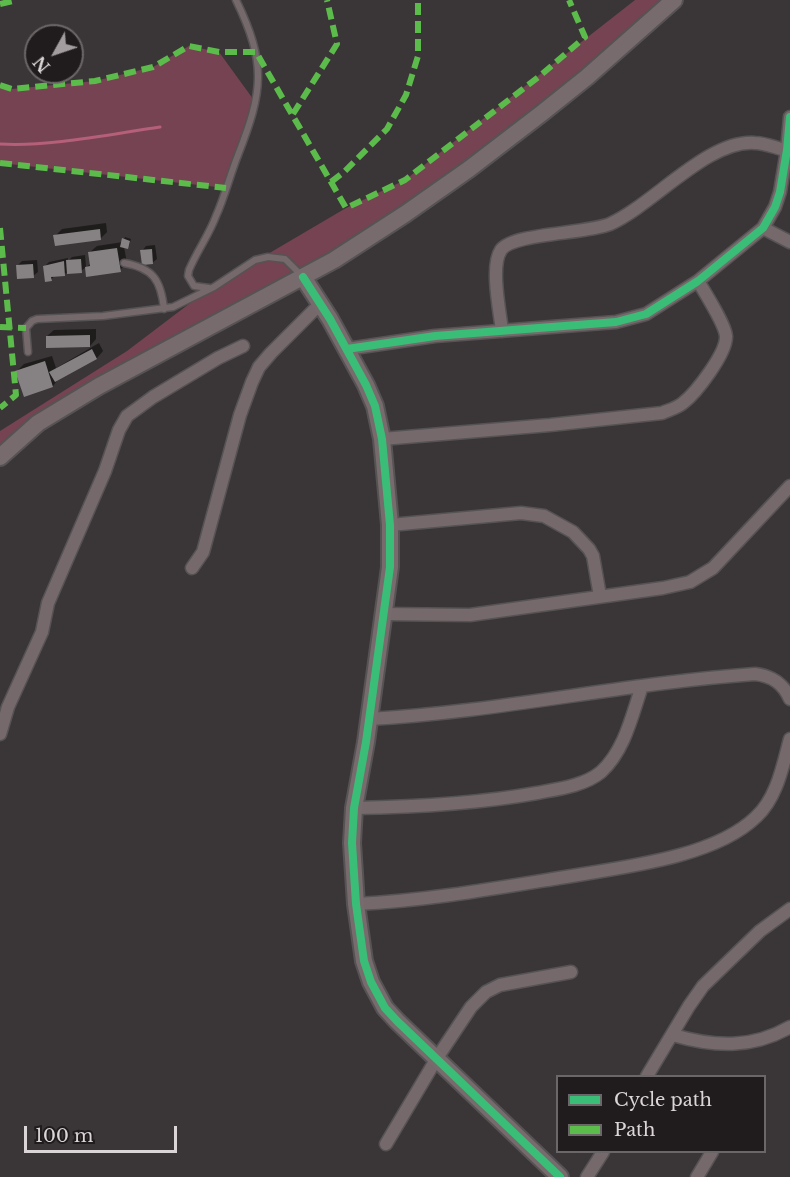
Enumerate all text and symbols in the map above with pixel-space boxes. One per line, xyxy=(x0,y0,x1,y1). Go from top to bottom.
north arrow xyxy=(24,24,84,84)
text: N xyxy=(29,52,54,76)
legend xyxy=(556,1075,766,1153)
text: Cycle path xyxy=(614,1089,712,1111)
scale bar xyxy=(27,1114,180,1152)
text: Path xyxy=(614,1119,655,1141)
text: 100 m xyxy=(35,1125,93,1147)

